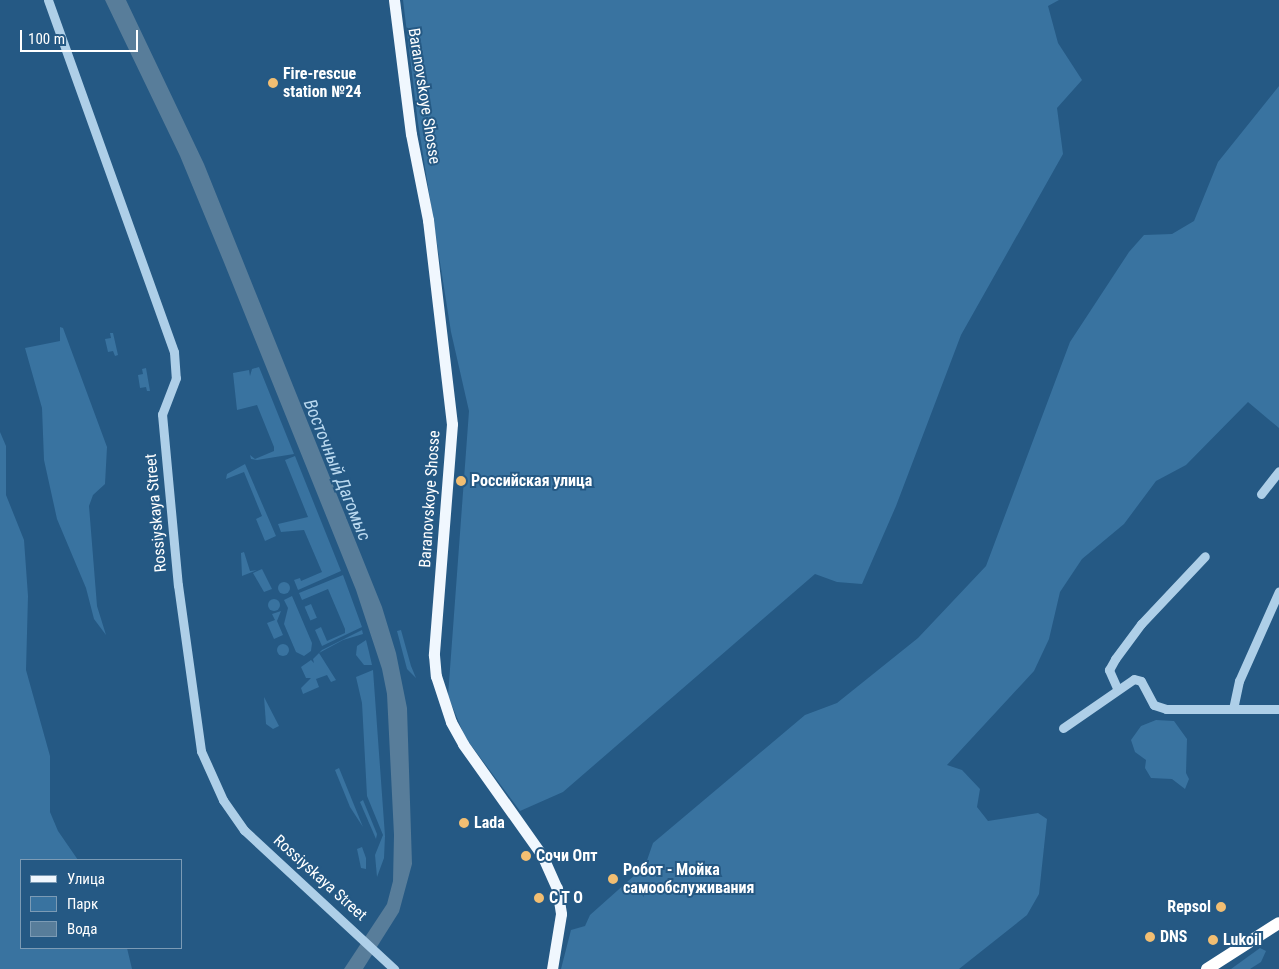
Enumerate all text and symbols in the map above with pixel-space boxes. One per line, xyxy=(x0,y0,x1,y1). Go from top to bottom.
scale bar xyxy=(22,20,140,52)
street label: Baranovskoye Shosse xyxy=(404,27,444,165)
text: 100 m xyxy=(28,30,65,48)
place label: Fire-rescue station №24 xyxy=(283,64,361,102)
marker: Fire-rescue station №24 xyxy=(267,77,279,89)
water label: Восточный Дагомыс xyxy=(299,396,375,544)
street label: Baranovskoye Shosse xyxy=(416,430,444,568)
street label: Rossiyskaya Street xyxy=(141,453,171,573)
place label: Российская улица xyxy=(471,471,592,491)
marker: Российская улица xyxy=(455,475,467,487)
place label: Lada xyxy=(474,813,505,833)
marker: Lada xyxy=(458,817,470,829)
street label: Rossiyskaya Street xyxy=(269,831,371,925)
place label: Сочи Опт xyxy=(536,846,598,866)
marker: Сочи Опт xyxy=(520,850,532,862)
legend xyxy=(20,859,182,949)
place label: Робот - Мойка самообслуживания xyxy=(623,860,754,898)
text: Улица xyxy=(67,870,105,888)
marker: Робот - Мойка самообслуживания xyxy=(607,873,619,885)
place label: С Т О xyxy=(549,888,584,908)
marker: С Т О xyxy=(533,892,545,904)
text: Парк xyxy=(67,895,98,913)
place label: Repsol xyxy=(1167,897,1211,917)
marker: Repsol xyxy=(1215,901,1227,913)
text: Вода xyxy=(67,920,97,938)
place label: DNS xyxy=(1160,927,1187,947)
place label: Lukoil xyxy=(1223,930,1262,950)
marker: DNS xyxy=(1144,931,1156,943)
marker: Lukoil xyxy=(1207,934,1219,946)

